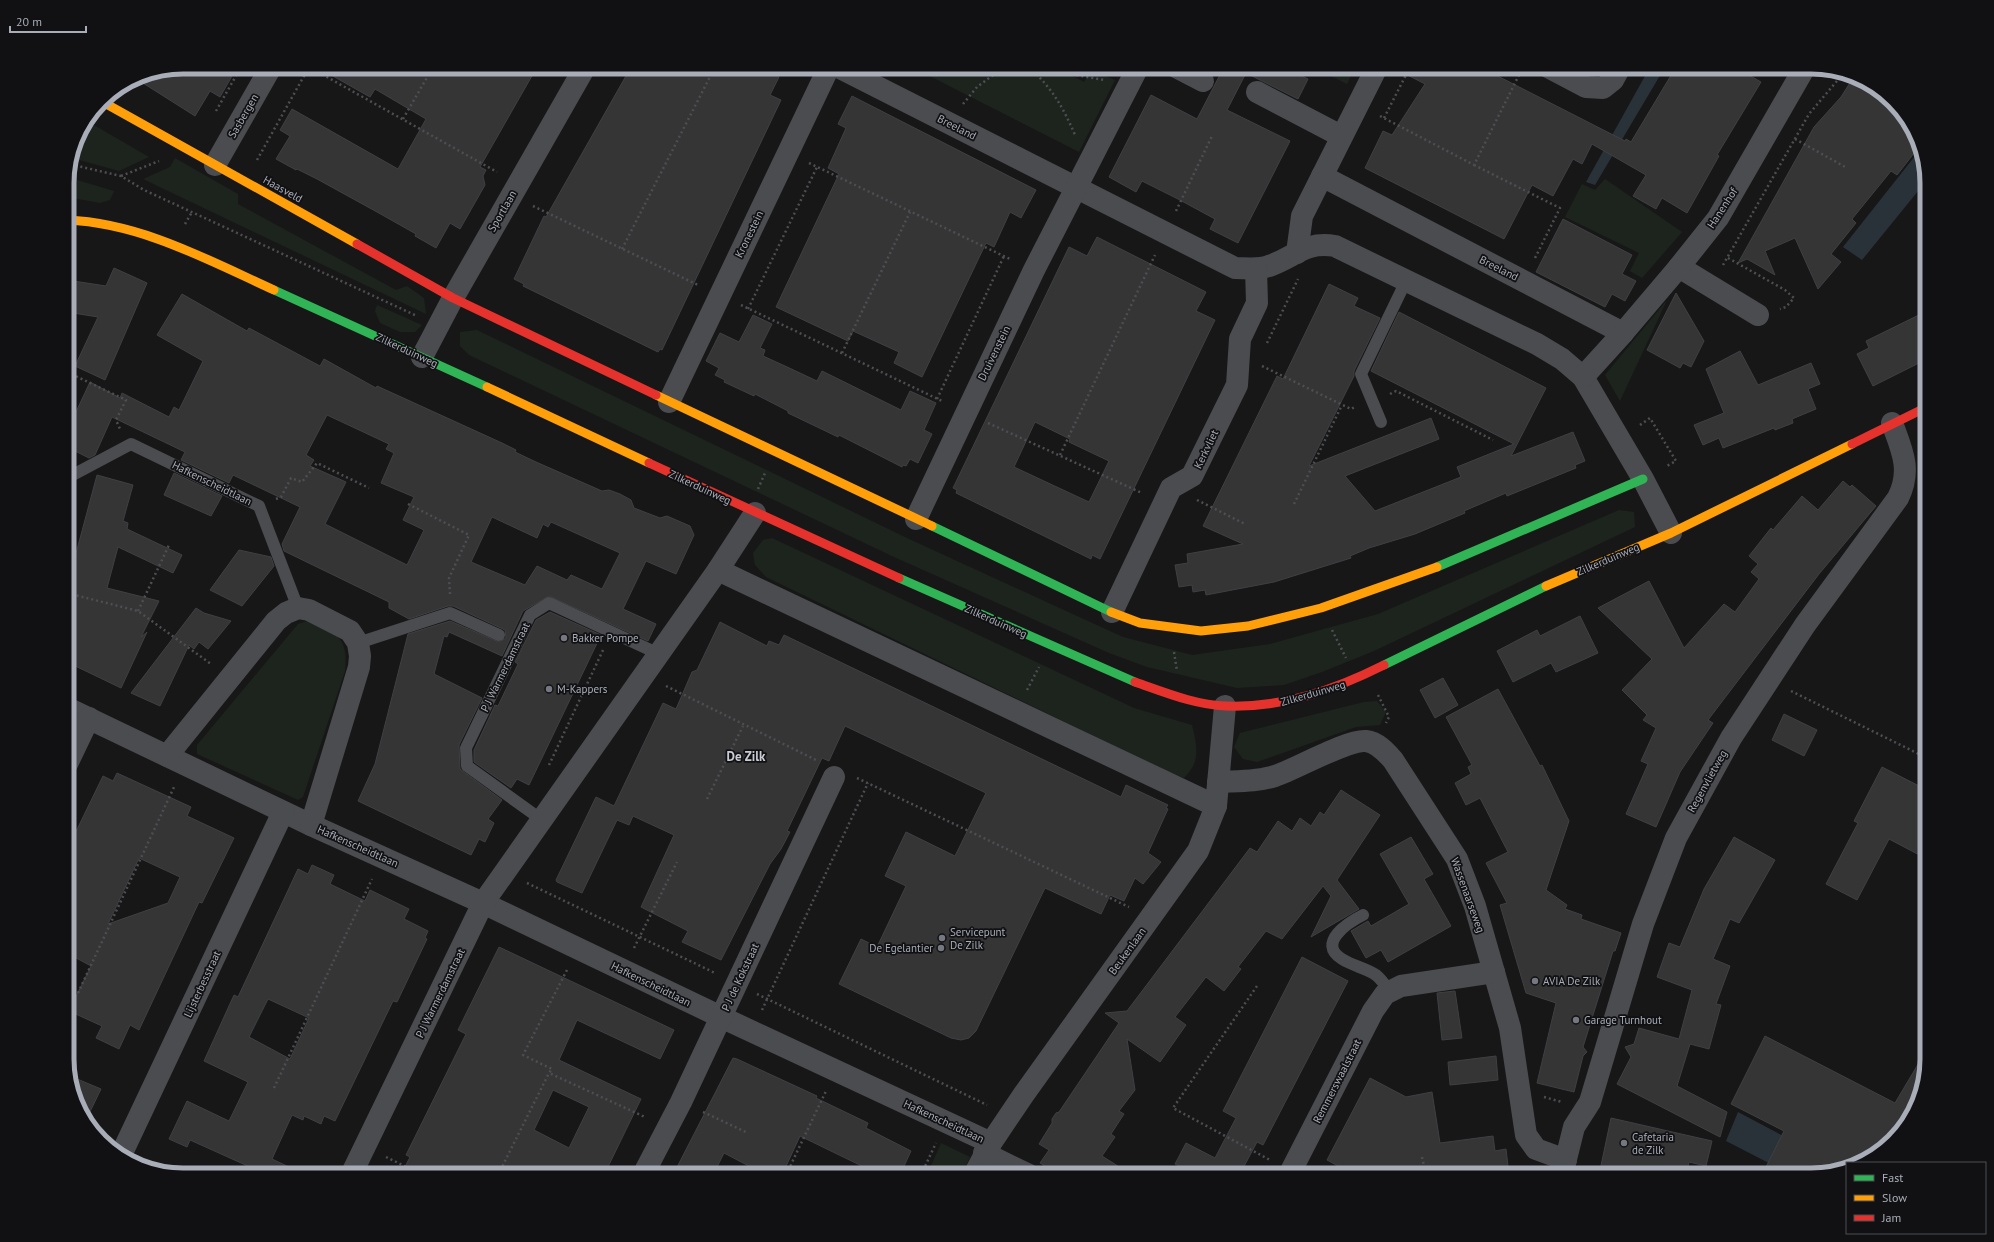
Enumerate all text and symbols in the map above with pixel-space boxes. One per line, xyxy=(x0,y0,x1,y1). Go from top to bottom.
scale bar xyxy=(10,8,86,34)
text: 20 m xyxy=(16,14,42,29)
street label: Sasbergen xyxy=(225,91,261,141)
street label: Breeland xyxy=(935,111,979,143)
street label: Haasveld xyxy=(261,172,305,206)
street label: Hanenhof xyxy=(1704,185,1741,231)
street label: Sportlaan xyxy=(485,188,519,234)
street label: Kronestein xyxy=(732,208,766,260)
street label: Breeland xyxy=(1477,252,1521,284)
street label: Druivenstein xyxy=(975,323,1013,383)
street label: Zilkerduinweg xyxy=(374,330,440,370)
street label: Kerkvliet xyxy=(1191,427,1222,471)
street label: Hafkenscheidtlaan xyxy=(170,458,254,508)
street label: Zilkerduinweg xyxy=(667,467,733,507)
street label: Zilkerduinweg xyxy=(1575,539,1642,578)
street label: Zilkerduinweg xyxy=(963,601,1029,641)
street label: P J Warmerdamstraat xyxy=(477,620,533,714)
place label: Bakker Pompe xyxy=(572,631,639,645)
marker: Bakker Pompe xyxy=(559,633,569,643)
street label: Zilkerduinweg xyxy=(1279,677,1347,709)
place label: M-Kappers xyxy=(557,682,608,696)
marker: M-Kappers xyxy=(544,684,554,694)
street label: Regenvlietweg xyxy=(1684,747,1730,815)
district label: De Zilk xyxy=(727,748,766,765)
street label: Hafkenscheidtlaan xyxy=(315,822,401,870)
street label: Wassenaarseweg xyxy=(1448,855,1488,935)
place label: Servicepunt De Zilk xyxy=(950,925,1006,952)
street label: Beukenlaan xyxy=(1105,925,1149,977)
marker: Servicepunt De Zilk xyxy=(937,933,947,943)
street label: P J de Kokstraat xyxy=(718,941,762,1013)
place label: De Egelantier xyxy=(869,941,933,955)
marker: De Egelantier xyxy=(936,943,946,953)
street label: P J Warmerdamstraat xyxy=(412,946,468,1040)
street label: Lijsterbesstraat xyxy=(180,948,224,1020)
street label: Hafkenscheidtlaan xyxy=(609,959,693,1009)
place label: AVIA De Zilk xyxy=(1543,974,1601,988)
marker: AVIA De Zilk xyxy=(1530,976,1540,986)
place label: Garage Turnhout xyxy=(1584,1013,1662,1027)
marker: Garage Turnhout xyxy=(1571,1015,1581,1025)
street label: Remmerswaalstraat xyxy=(1310,1036,1364,1125)
street label: Hafkenscheidtlaan xyxy=(902,1096,986,1146)
place label: Cafetaria de Zilk xyxy=(1632,1130,1674,1157)
marker: Cafetaria de Zilk xyxy=(1619,1138,1629,1148)
legend xyxy=(1846,1162,1986,1234)
text: Fast xyxy=(1882,1170,1903,1185)
text: Slow xyxy=(1882,1190,1907,1205)
text: Jam xyxy=(1881,1210,1901,1225)

